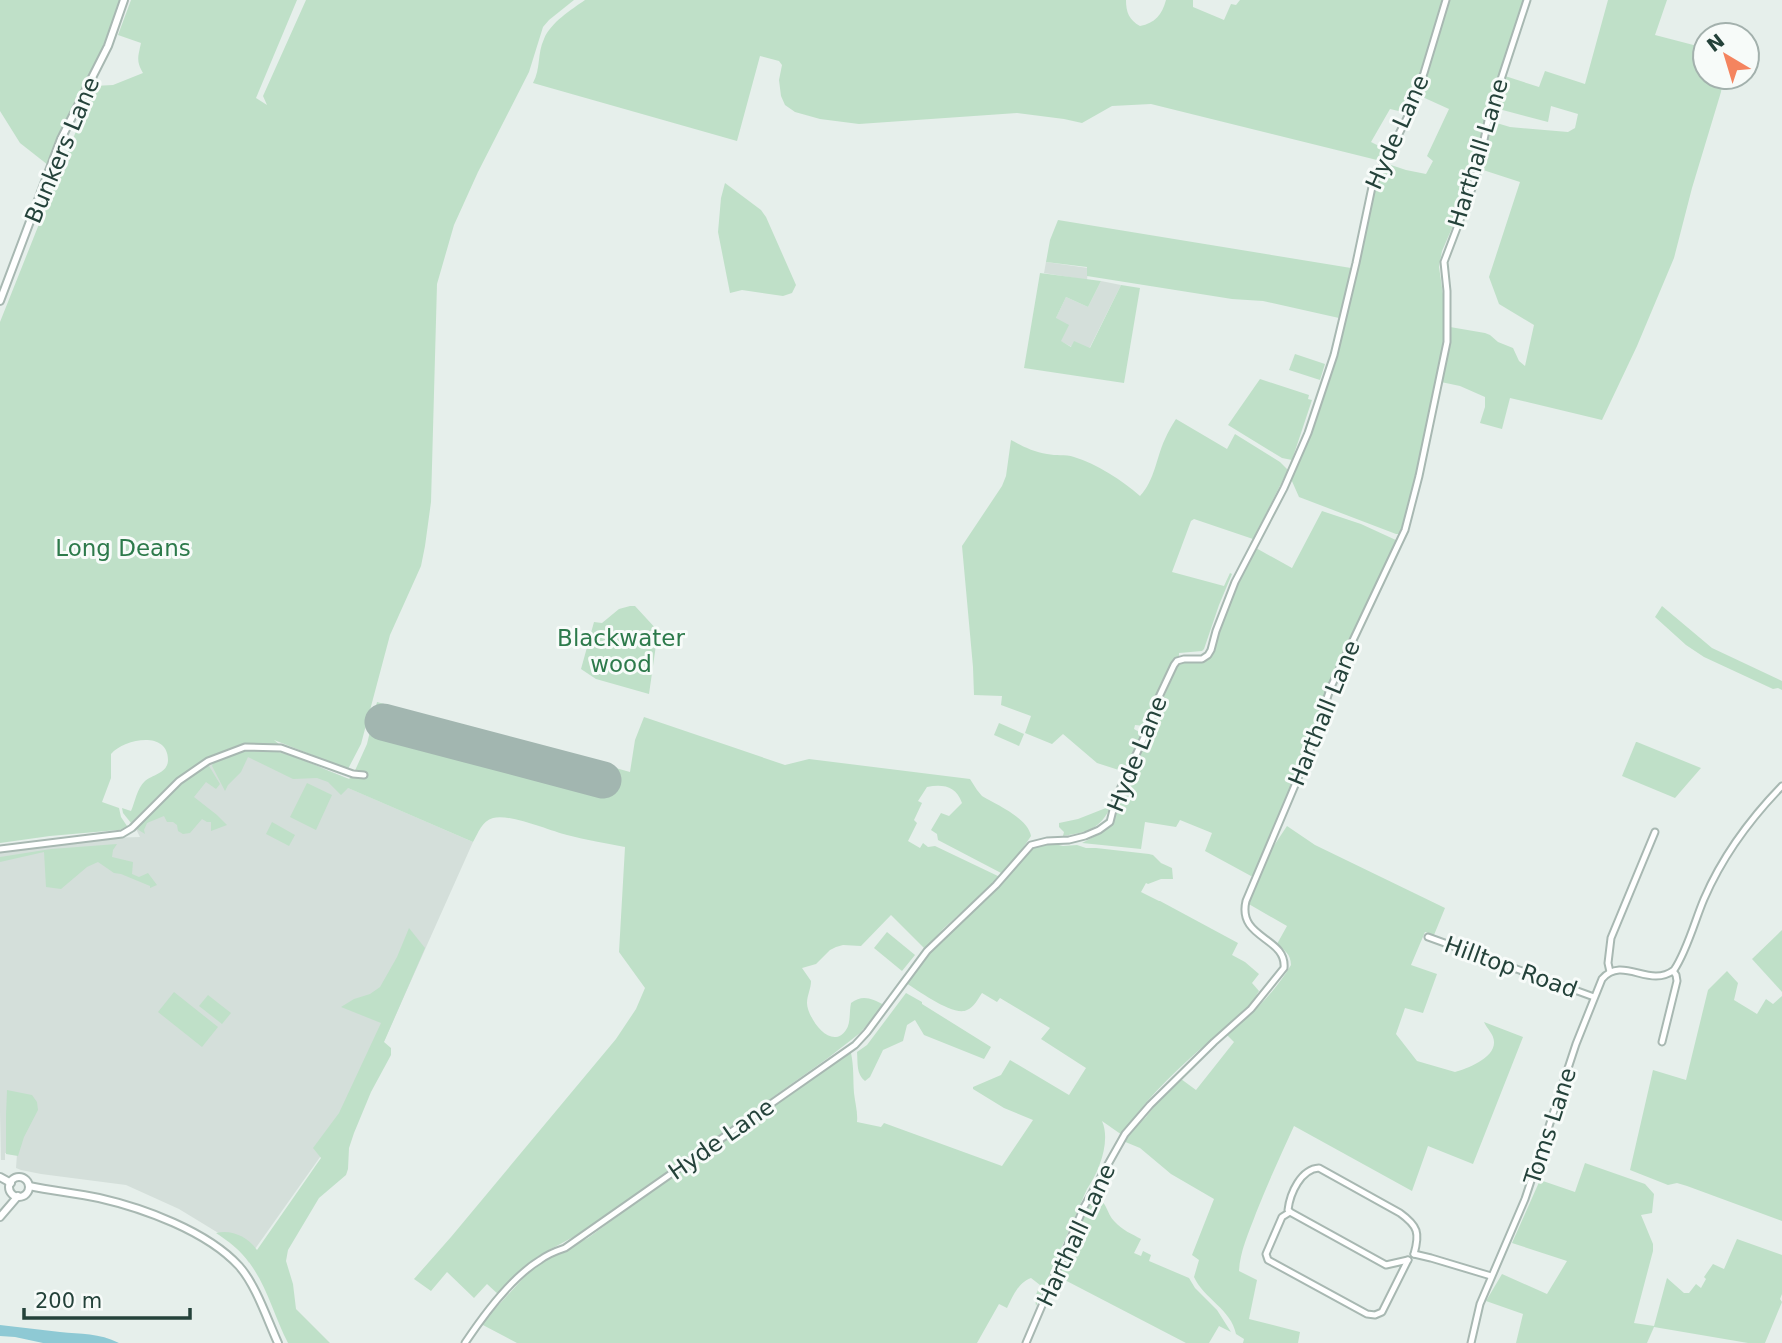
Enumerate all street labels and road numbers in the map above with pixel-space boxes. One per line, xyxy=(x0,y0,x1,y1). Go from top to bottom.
street label: Hyde Lane xyxy=(1360,71,1434,193)
street label: Bunkers Lane xyxy=(20,73,104,227)
street label: Harthall Lane xyxy=(1443,75,1513,231)
street label: Harthall Lane xyxy=(1283,637,1365,789)
street label: Hyde Lane xyxy=(1102,692,1172,816)
street label: Hilltop Road xyxy=(1441,931,1581,1003)
street label: Toms Lane xyxy=(1519,1064,1581,1189)
street label: Hyde Lane xyxy=(663,1093,779,1185)
street label: Harthall Lane xyxy=(1032,1160,1120,1310)

